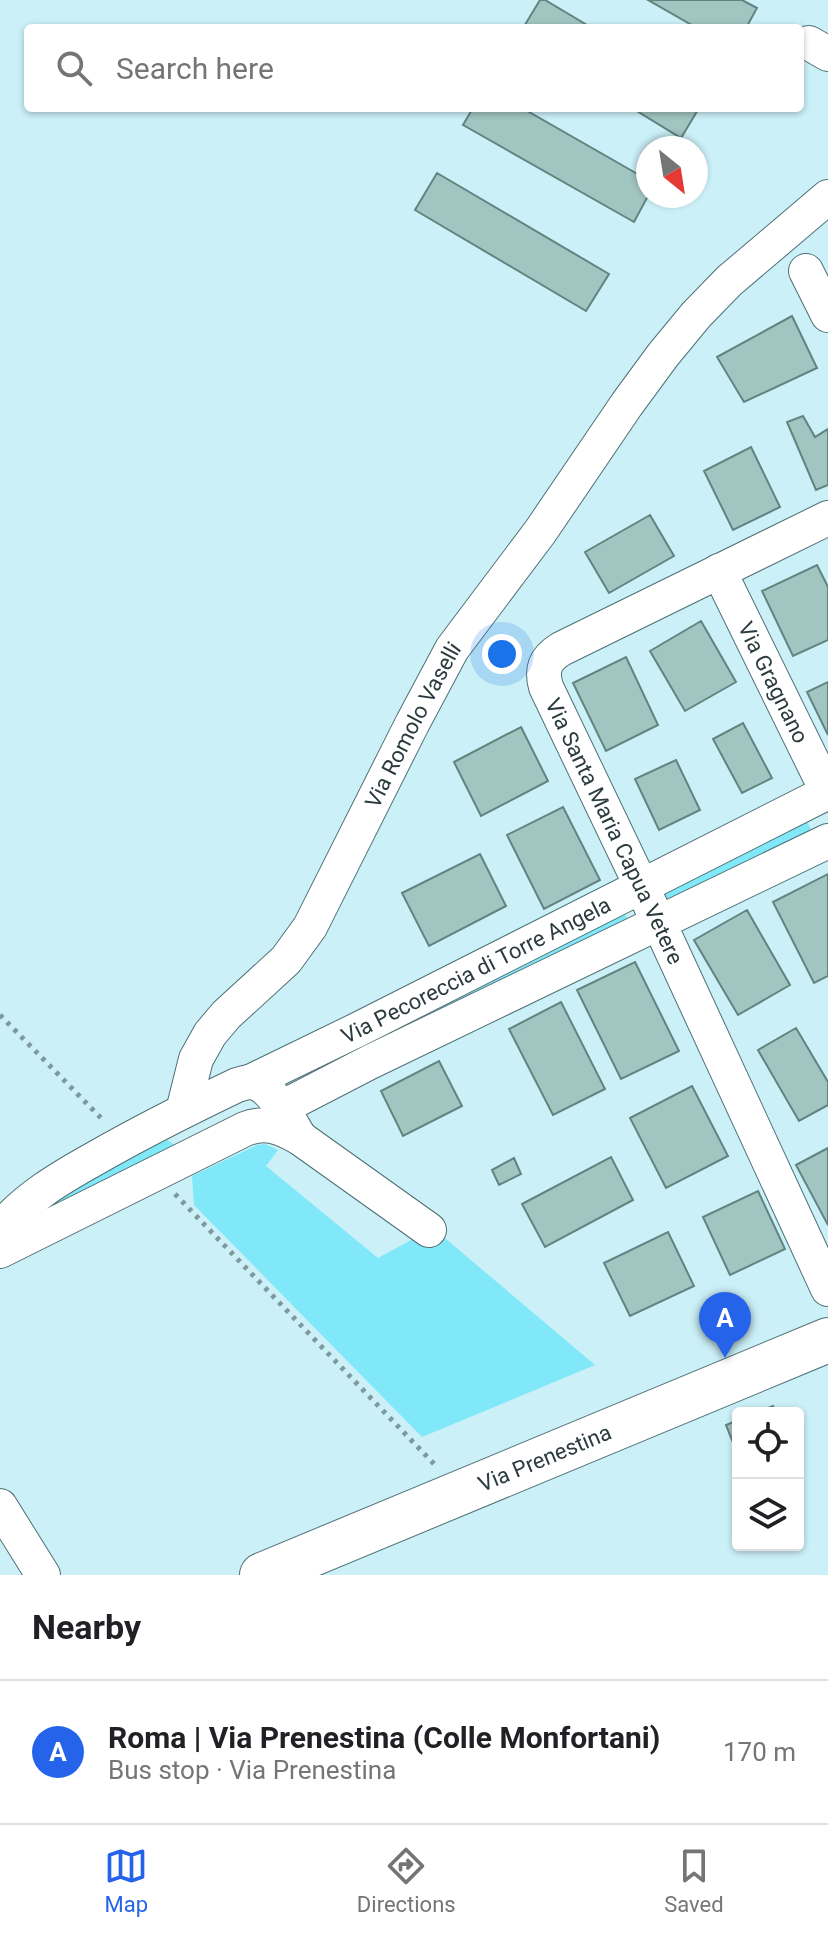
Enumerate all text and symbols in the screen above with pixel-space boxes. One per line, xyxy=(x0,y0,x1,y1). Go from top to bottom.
search box xyxy=(24,24,804,112)
icon: search xyxy=(52,46,96,90)
text: Search here xyxy=(116,51,274,86)
north arrow xyxy=(636,136,708,208)
street label: Via Gragnano xyxy=(733,618,814,747)
your location xyxy=(482,634,522,674)
street label: Via Romolo Vaselli xyxy=(360,637,466,812)
street label: Via Santa Maria Capua Vetere xyxy=(541,694,689,968)
street label: Via Pecoreccia di Torre Angela xyxy=(337,892,614,1048)
pin: A xyxy=(699,1292,751,1358)
map controls xyxy=(732,1407,804,1551)
button: locate xyxy=(732,1407,804,1479)
street label: Via Prenestina xyxy=(474,1419,615,1496)
button: layers xyxy=(732,1479,804,1551)
text: Nearby xyxy=(32,1607,141,1647)
text: Roma | Via Prenestina (Colle Monfortani) xyxy=(108,1720,660,1755)
text: A xyxy=(49,1737,67,1767)
text: 170 m xyxy=(723,1737,796,1767)
text: Bus stop · Via Prenestina xyxy=(108,1755,396,1785)
tab: Map xyxy=(104,1844,148,1917)
tab: Directions xyxy=(357,1844,456,1917)
tab: Saved xyxy=(664,1844,724,1917)

